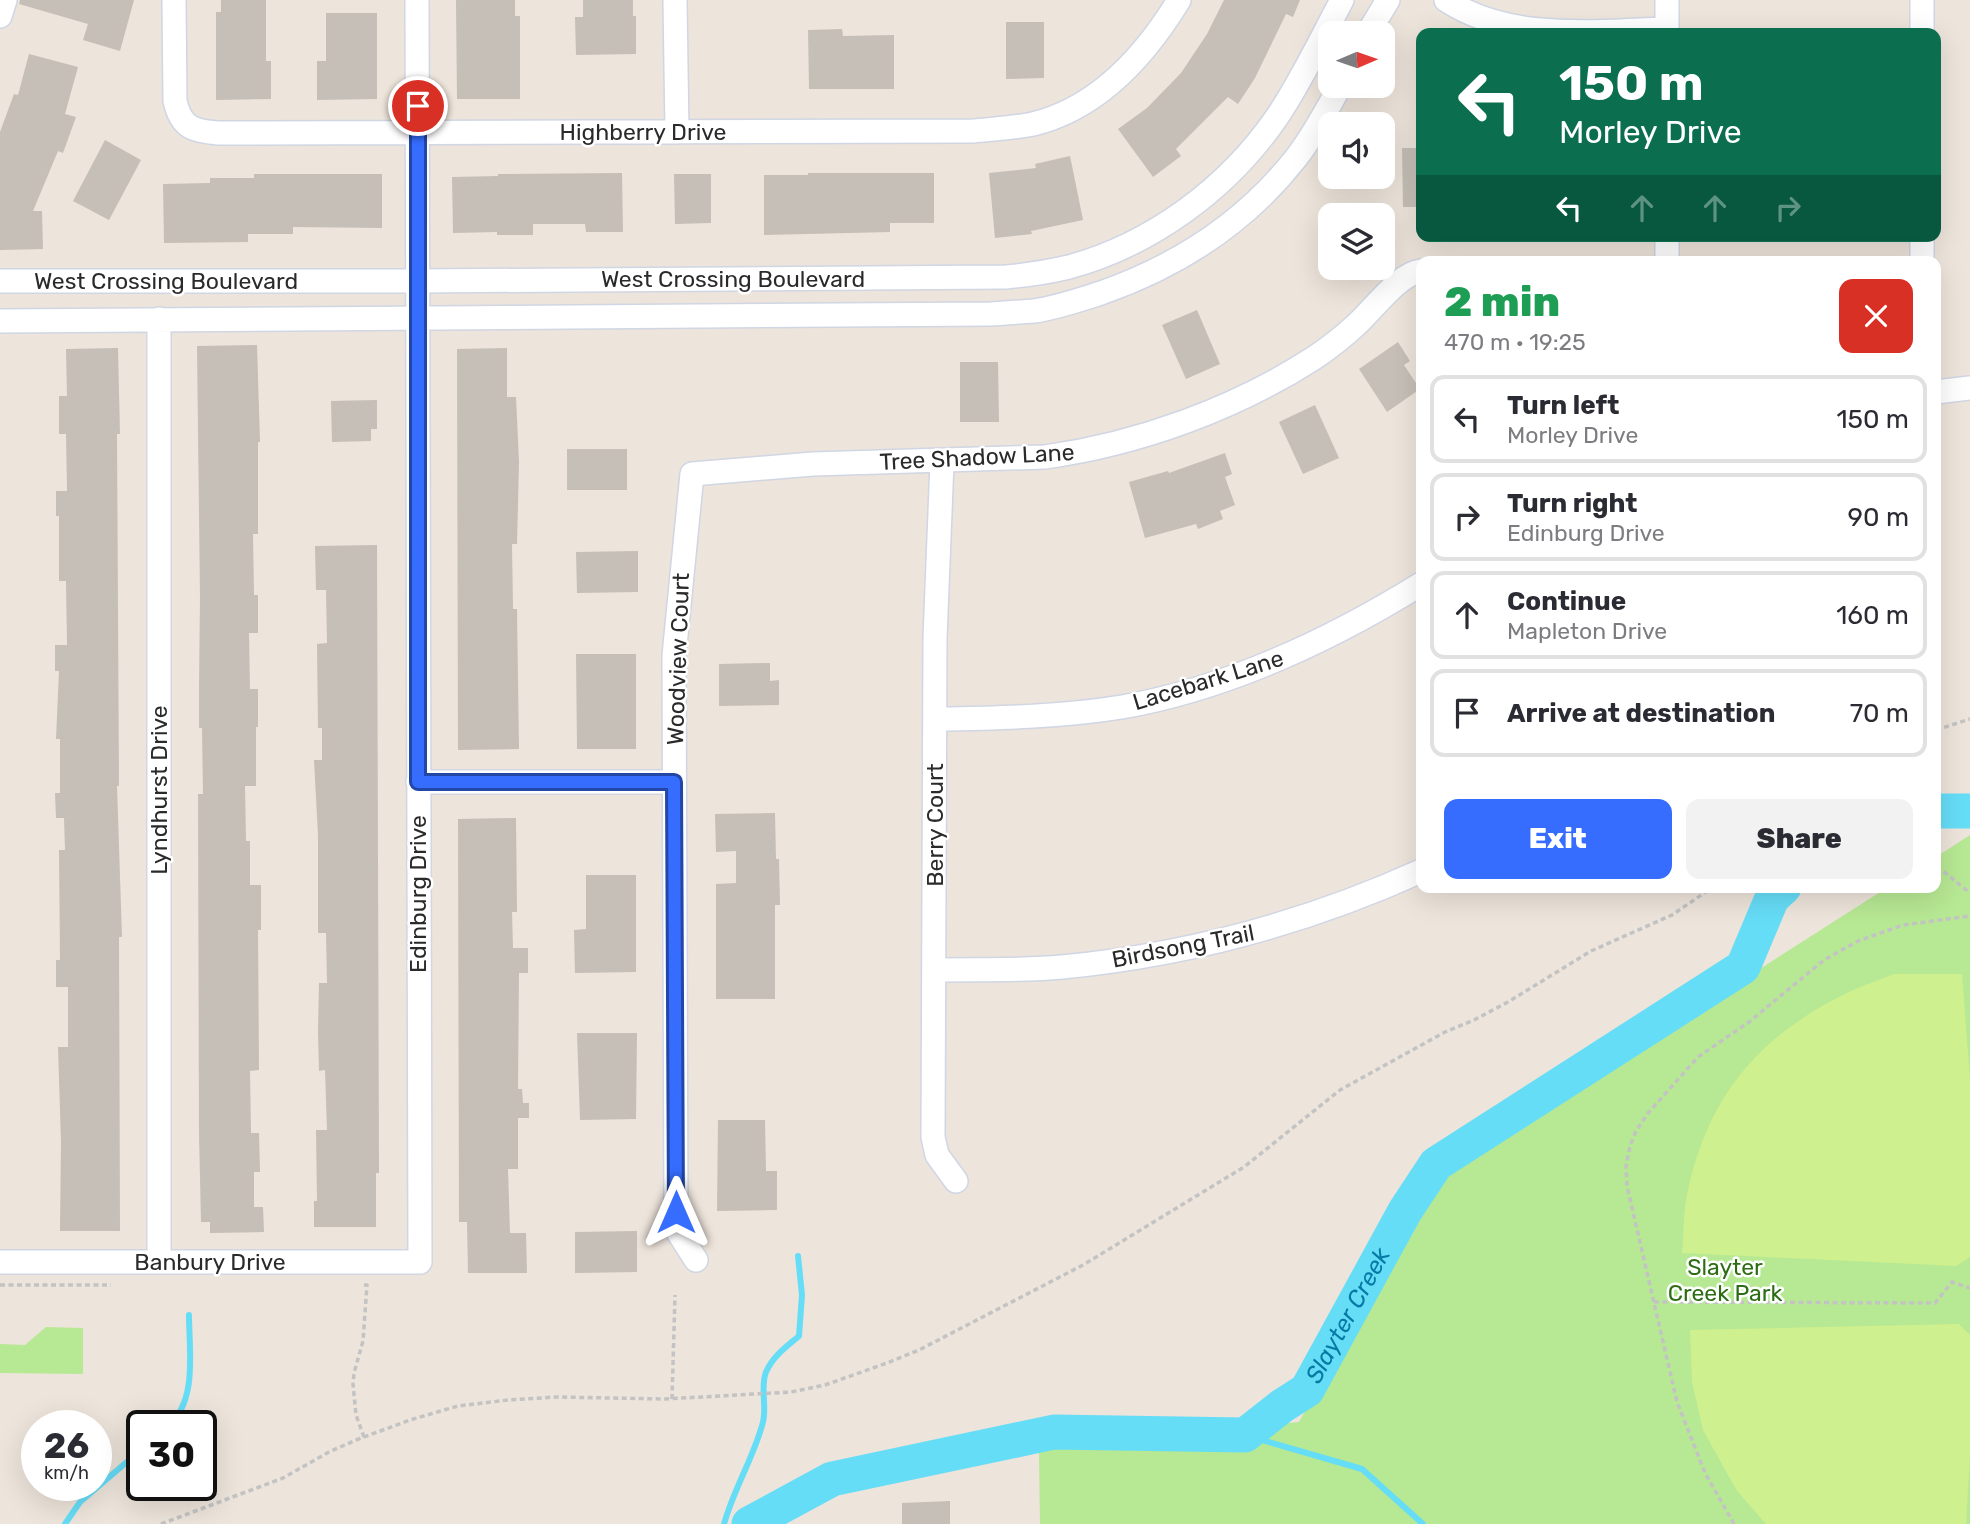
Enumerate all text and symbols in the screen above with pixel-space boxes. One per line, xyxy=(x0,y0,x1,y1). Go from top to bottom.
north arrow xyxy=(1318,21,1395,98)
map controls xyxy=(1318,21,1395,280)
text: 150 m xyxy=(1559,54,1704,112)
icon: left xyxy=(1444,56,1535,147)
pin xyxy=(388,76,448,136)
icon: arrive xyxy=(399,87,437,125)
button: sound xyxy=(1318,112,1395,189)
text: Morley Drive xyxy=(1559,113,1742,151)
street label: Highberry Drive xyxy=(560,118,726,146)
icon: left xyxy=(1550,189,1588,227)
icon: ahead xyxy=(1623,189,1661,227)
icon: ahead xyxy=(1696,189,1734,227)
icon: right xyxy=(1769,189,1807,227)
button: layers xyxy=(1318,203,1395,280)
street label: West Crossing Boulevard xyxy=(601,265,865,293)
street label: West Crossing Boulevard xyxy=(34,267,298,295)
text: 2 min xyxy=(1444,277,1560,327)
button: close xyxy=(1839,279,1913,353)
text: 470 m · 19:25 xyxy=(1444,328,1586,356)
text: Turn left xyxy=(1507,390,1619,421)
icon: left xyxy=(1448,400,1486,438)
text: 150 m xyxy=(1836,404,1909,435)
text: Morley Drive xyxy=(1507,421,1638,449)
street label: Tree Shadow Lane xyxy=(879,438,1075,476)
text: Turn right xyxy=(1507,488,1637,519)
icon: right xyxy=(1448,498,1486,536)
text: 90 m xyxy=(1848,502,1909,533)
text: Edinburg Drive xyxy=(1507,519,1665,547)
street label: Woodview Court xyxy=(661,572,695,746)
text: Continue xyxy=(1507,586,1626,617)
icon: ahead xyxy=(1448,596,1486,634)
text: 160 m xyxy=(1836,600,1909,631)
text: Mapleton Drive xyxy=(1507,617,1667,645)
street label: Lacebark Lane xyxy=(1129,644,1287,716)
icon: arrive xyxy=(1448,694,1486,732)
text: Arrive at destination xyxy=(1507,698,1775,729)
text: 70 m xyxy=(1850,698,1909,729)
street label: Lyndhurst Drive xyxy=(145,705,173,875)
street label: Berry Court xyxy=(921,763,949,887)
button: Exit xyxy=(1444,799,1672,879)
button: Share xyxy=(1686,799,1913,879)
street label: Edinburg Drive xyxy=(404,815,432,973)
street label: Birdsong Trail xyxy=(1109,918,1257,974)
position arrow xyxy=(639,1175,713,1249)
water label: Slayter Creek xyxy=(1300,1243,1396,1388)
street label: Banbury Drive xyxy=(134,1248,286,1276)
park label: Slayter Creek Park xyxy=(1668,1253,1782,1307)
speed limit sign: 30 xyxy=(126,1410,217,1501)
text: 26 xyxy=(44,1425,89,1467)
text: km/h xyxy=(44,1462,89,1484)

